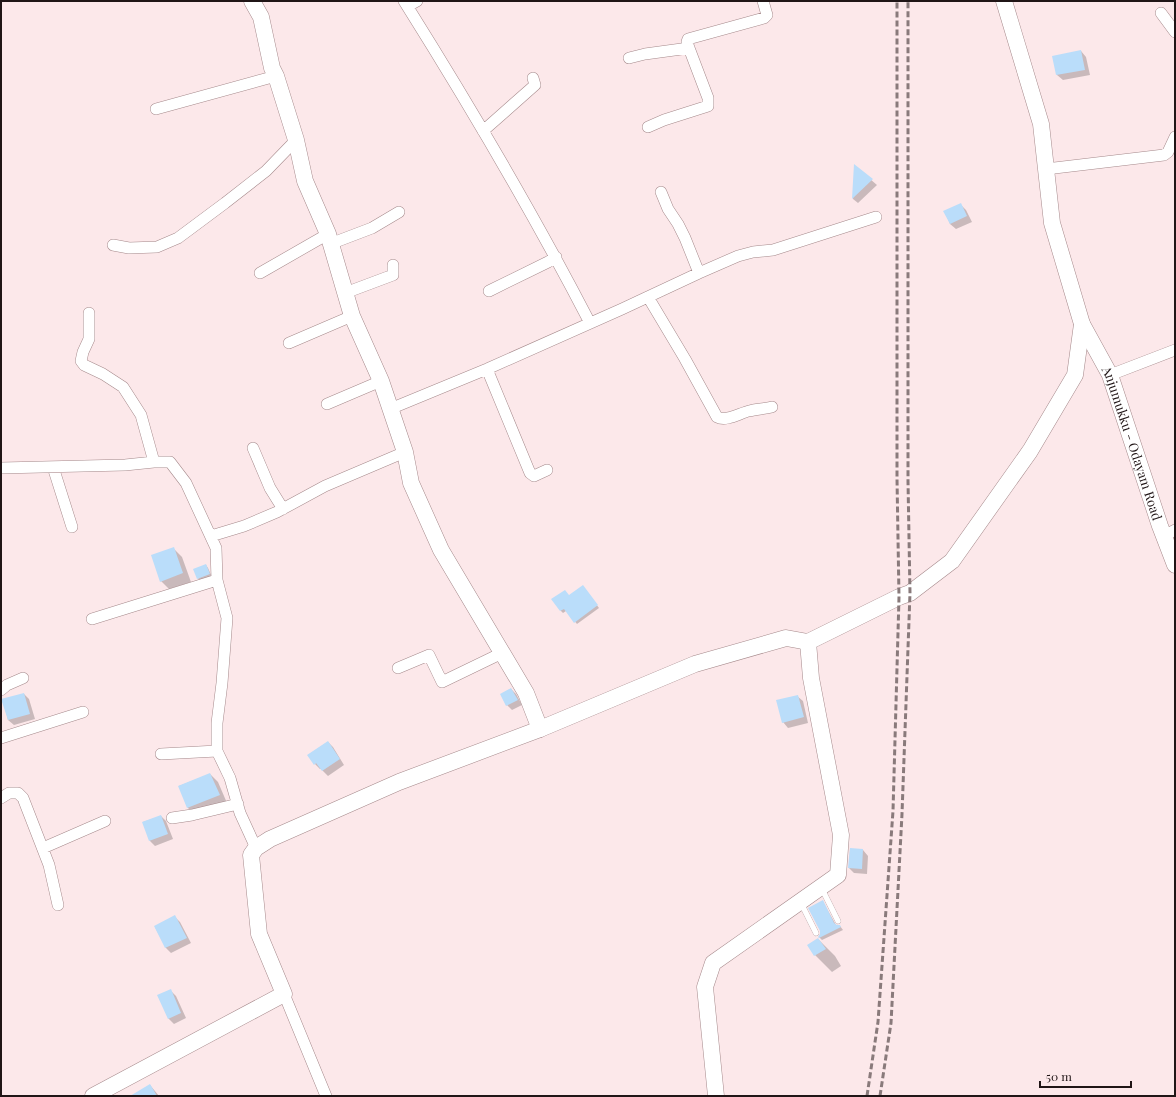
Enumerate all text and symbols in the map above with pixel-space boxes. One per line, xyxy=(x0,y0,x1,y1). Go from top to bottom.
street label: Anjumukku - Odayam Road xyxy=(1098,362,1167,523)
scale bar xyxy=(1040,1063,1131,1089)
text: 50 m xyxy=(1046,1068,1072,1084)

